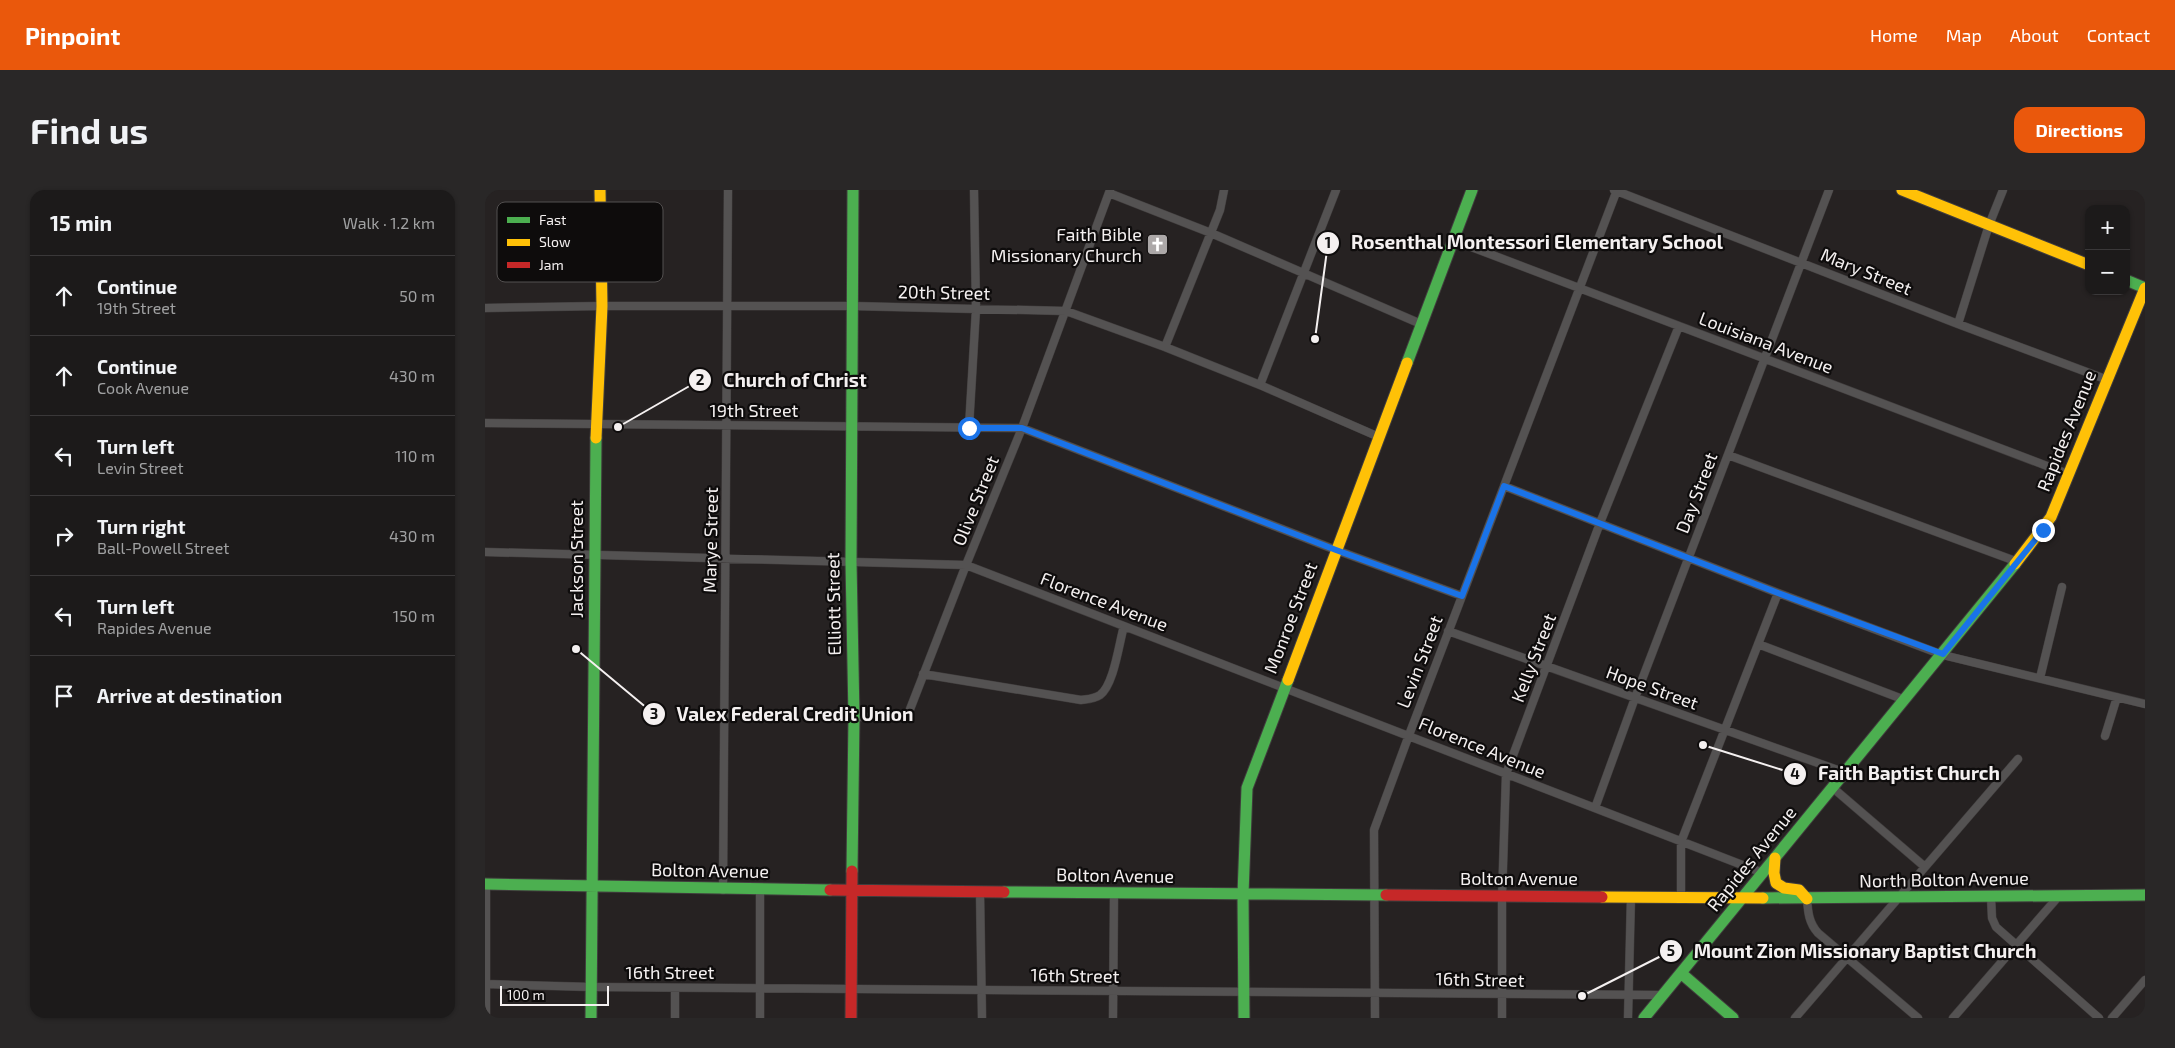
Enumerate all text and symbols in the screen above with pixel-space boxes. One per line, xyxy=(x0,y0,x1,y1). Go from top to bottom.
text: Pinpoint xyxy=(25,21,120,50)
text: Home xyxy=(1870,24,1918,46)
text: Map xyxy=(1946,24,1982,46)
text: About xyxy=(2010,24,2059,46)
text: Contact xyxy=(2087,24,2150,46)
button: Directions xyxy=(2014,107,2145,153)
text: Find us xyxy=(30,109,148,151)
legend xyxy=(497,202,663,282)
map controls xyxy=(2085,205,2130,295)
button: + xyxy=(2085,205,2130,250)
text: 15 min xyxy=(50,210,112,235)
text: Fast xyxy=(539,211,566,228)
text: Walk · 1.2 km xyxy=(343,213,435,232)
place label: Faith Bible Missionary Church xyxy=(991,223,1142,266)
callout: Rosenthal Montessori Elementary School xyxy=(1316,226,1733,260)
text: Rosenthal Montessori Elementary School xyxy=(1351,230,1724,254)
text: Slow xyxy=(539,233,571,250)
church icon: Faith Bible Missionary Church xyxy=(1146,233,1170,257)
text: 1 xyxy=(1325,233,1331,251)
street label: Mary Street xyxy=(1818,243,1915,299)
button: − xyxy=(2085,250,2130,295)
text: Jam xyxy=(539,256,564,273)
text: Continue xyxy=(97,275,177,298)
street label: 20th Street xyxy=(898,280,991,304)
icon: ahead xyxy=(50,282,78,310)
text: 50 m xyxy=(399,286,435,305)
text: 19th Street xyxy=(97,298,176,317)
street label: Louisiana Avenue xyxy=(1696,306,1837,378)
text: Continue xyxy=(97,355,177,378)
icon: ahead xyxy=(50,362,78,390)
callout: Church of Christ xyxy=(688,363,877,397)
text: 430 m xyxy=(389,366,435,385)
street label: Rapides Avenue xyxy=(2032,367,2100,495)
text: Church of Christ xyxy=(723,368,867,391)
text: 2 xyxy=(696,370,705,388)
text: Cook Avenue xyxy=(97,378,189,397)
street label: 19th Street xyxy=(710,399,799,421)
route start xyxy=(958,417,981,440)
text: Turn left xyxy=(97,435,174,458)
icon: left xyxy=(50,442,78,470)
text: 110 m xyxy=(395,446,435,465)
street label: Day Street xyxy=(1671,449,1722,536)
street label: Olive Street xyxy=(947,452,1003,549)
text: Levin Street xyxy=(97,458,184,477)
street label: Marye Street xyxy=(698,487,722,593)
street label: Jackson Street xyxy=(565,500,587,618)
text: Turn right xyxy=(97,515,185,538)
route end xyxy=(2032,519,2055,542)
icon: right xyxy=(50,522,78,550)
text: 430 m xyxy=(389,526,435,545)
text: Ball-Powell Street xyxy=(97,538,229,557)
street label: Elliott Street xyxy=(821,552,845,656)
street label: Monroe Street xyxy=(1259,559,1321,676)
street label: Florence Avenue xyxy=(1038,567,1171,635)
text: Turn left xyxy=(97,595,174,618)
icon: left xyxy=(50,602,78,630)
text: 150 m xyxy=(393,606,435,625)
street label: Kelly Street xyxy=(1506,610,1560,705)
street label: Levin Street xyxy=(1391,612,1447,711)
text: Rapides Avenue xyxy=(97,618,212,637)
street label: Hope Street xyxy=(1603,660,1702,714)
icon: arrive xyxy=(50,682,78,710)
text: Arrive at destination xyxy=(97,684,282,707)
callout: Valex Federal Credit Union xyxy=(641,697,924,731)
text: Valex Federal Credit Union xyxy=(677,702,913,725)
text: 3 xyxy=(650,704,658,722)
street label: Florence Avenue xyxy=(1416,712,1549,782)
callout: Faith Baptist Church xyxy=(1783,757,2010,791)
text: Faith Baptist Church xyxy=(1818,761,2000,784)
text: 4 xyxy=(1790,764,1800,782)
street label: Rapides Avenue xyxy=(1702,801,1800,915)
street label: Bolton Avenue xyxy=(651,858,769,882)
street label: Bolton Avenue xyxy=(1056,863,1174,887)
street label: Bolton Avenue xyxy=(1460,867,1578,889)
street label: North Bolton Avenue xyxy=(1859,867,2029,891)
callout: Mount Zion Missionary Baptist Church xyxy=(1658,934,2046,968)
text: Mount Zion Missionary Baptist Church xyxy=(1694,939,2036,963)
text: 5 xyxy=(1667,941,1675,959)
street label: 16th Street xyxy=(626,961,715,983)
street label: 16th Street xyxy=(1030,963,1120,987)
street label: 16th Street xyxy=(1435,967,1525,991)
scale bar xyxy=(500,983,609,1006)
text: 100 m xyxy=(507,986,545,1003)

